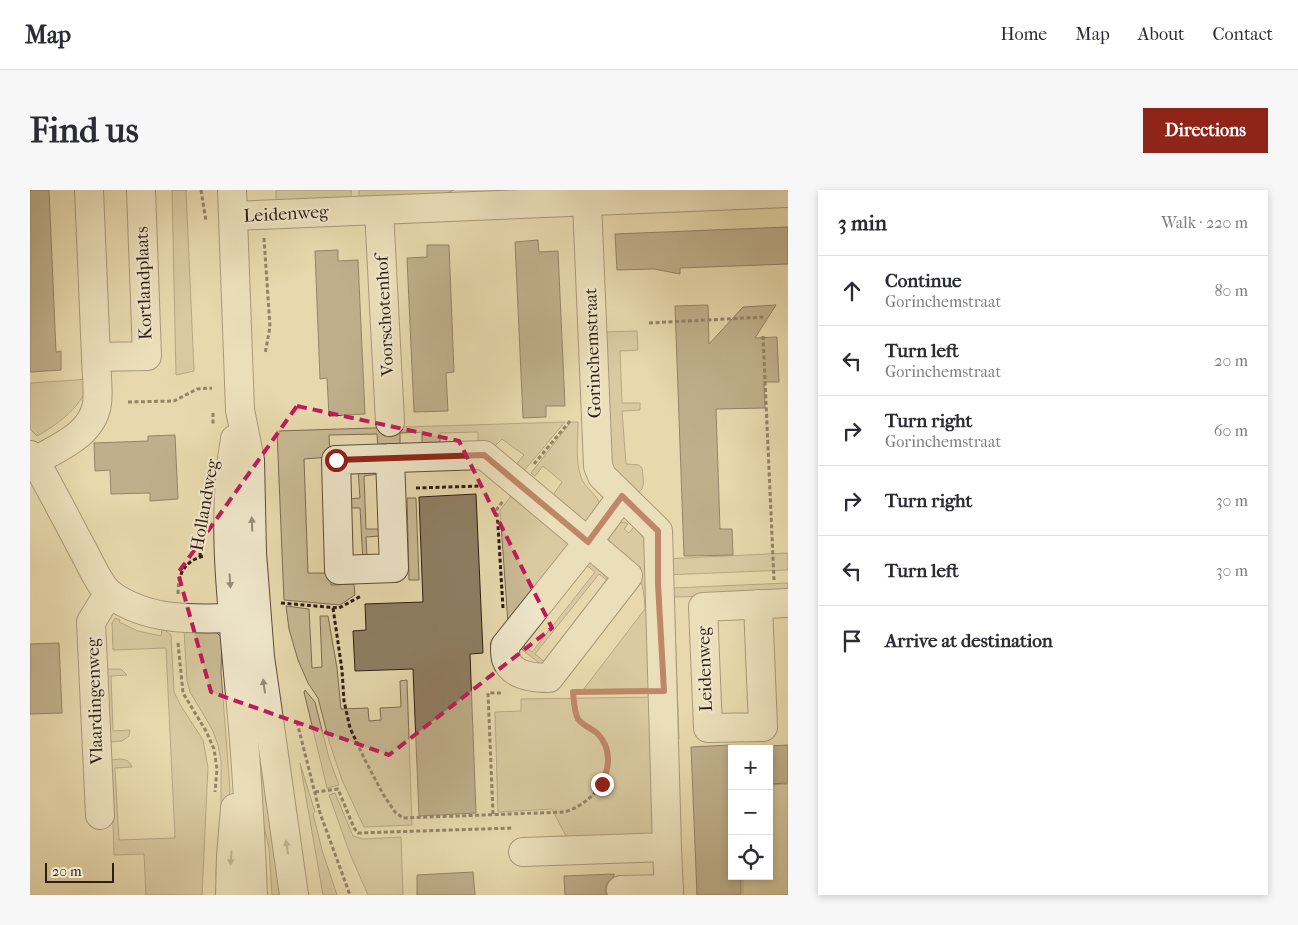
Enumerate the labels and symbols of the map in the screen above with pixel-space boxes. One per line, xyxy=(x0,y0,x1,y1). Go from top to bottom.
street label: Leidenweg xyxy=(243,201,330,227)
street label: Kortlandplaats xyxy=(132,225,156,340)
street label: Voorschotenhof xyxy=(371,251,399,378)
street label: Gorinchemstraat xyxy=(580,287,606,419)
route start xyxy=(325,449,348,472)
street label: Hollandweg xyxy=(187,457,223,553)
one-way arrow xyxy=(247,516,255,532)
one-way arrow xyxy=(227,573,235,589)
street label: Leidenweg xyxy=(693,626,717,712)
street label: Vlaardingenweg xyxy=(82,637,108,766)
one-way arrow xyxy=(260,678,268,694)
route end xyxy=(591,773,614,796)
one-way arrow xyxy=(283,838,291,854)
one-way arrow xyxy=(227,850,235,866)
scale bar xyxy=(45,860,114,883)

